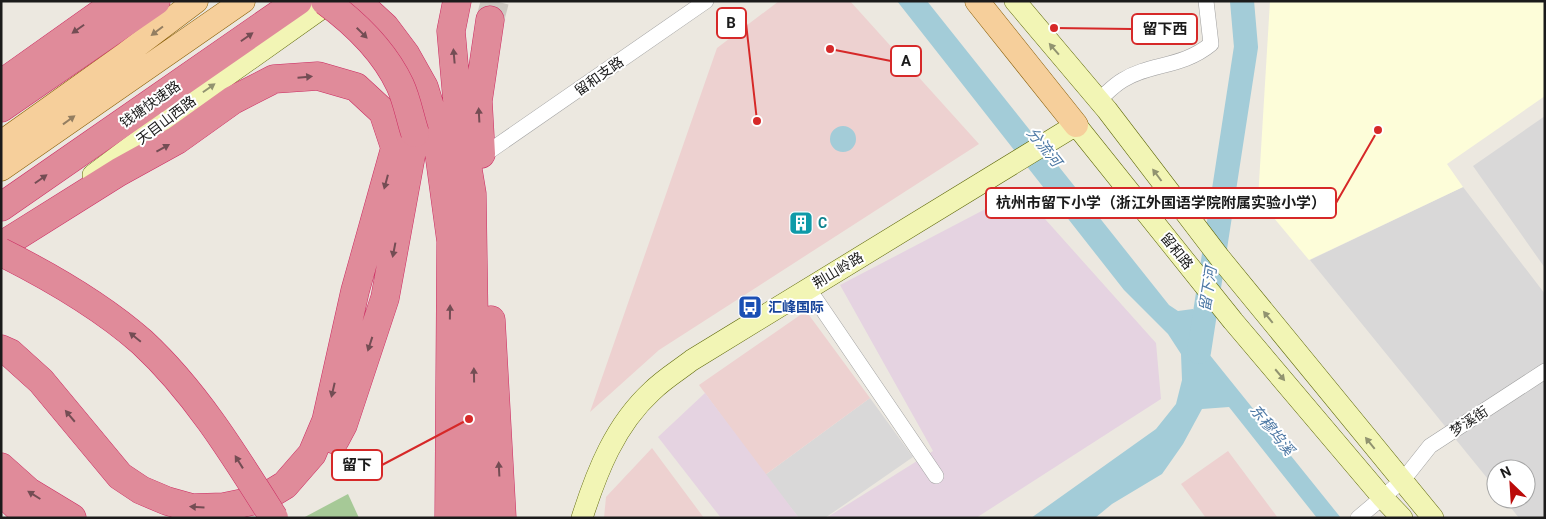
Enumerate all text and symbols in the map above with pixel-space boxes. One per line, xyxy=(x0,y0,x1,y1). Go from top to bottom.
callout: B xyxy=(717,8,746,38)
text: B xyxy=(726,14,736,32)
callout: 留下西 xyxy=(1132,14,1197,44)
text: 留下西 xyxy=(1142,20,1188,38)
one-way arrow xyxy=(71,24,84,34)
one-way arrow xyxy=(151,25,164,36)
one-way arrow xyxy=(356,26,368,38)
one-way arrow xyxy=(240,32,254,42)
one-way arrow xyxy=(1049,42,1060,55)
callout: A xyxy=(891,46,921,76)
one-way arrow xyxy=(449,48,457,64)
text: A xyxy=(901,52,912,70)
street label: 留和支路 xyxy=(571,53,627,99)
one-way arrow xyxy=(297,72,313,80)
street label: 钱塘快速路 xyxy=(117,77,183,131)
one-way arrow xyxy=(203,83,216,93)
street label: 天目山西路 xyxy=(133,93,199,147)
one-way arrow xyxy=(475,106,483,122)
one-way arrow xyxy=(63,115,76,125)
water label: 分流河 xyxy=(1023,124,1067,172)
one-way arrow xyxy=(155,144,170,152)
one-way arrow xyxy=(1151,169,1162,182)
one-way arrow xyxy=(35,174,48,184)
one-way arrow xyxy=(381,174,389,189)
callout: 杭州市留下小学（浙江外国语学院附属实验小学） xyxy=(986,188,1336,218)
text: 杭州市留下小学（浙江外国语学院附属实验小学） xyxy=(996,194,1326,212)
building icon: C xyxy=(788,210,814,236)
place label: C xyxy=(818,215,827,231)
street label: 留和路 xyxy=(1158,230,1196,272)
one-way arrow xyxy=(390,243,398,258)
street label: 荆山岭路 xyxy=(810,249,866,291)
water label: 留下河 xyxy=(1196,262,1221,313)
bus stop icon: 汇峰国际 xyxy=(737,294,763,320)
place label: 汇峰国际 xyxy=(768,299,824,315)
one-way arrow xyxy=(446,303,454,319)
one-way arrow xyxy=(1262,311,1273,324)
one-way arrow xyxy=(129,332,142,343)
one-way arrow xyxy=(365,337,373,352)
one-way arrow xyxy=(470,366,478,382)
one-way arrow xyxy=(1274,369,1285,382)
one-way arrow xyxy=(329,382,337,397)
water label: 东穆坞溪 xyxy=(1246,401,1299,461)
street label: 梦溪街 xyxy=(1447,403,1491,439)
one-way arrow xyxy=(65,409,76,422)
one-way arrow xyxy=(1365,437,1376,450)
callout: 留下 xyxy=(332,450,382,480)
one-way arrow xyxy=(234,455,243,468)
text: 留下 xyxy=(342,456,372,474)
north arrow xyxy=(1486,459,1536,509)
one-way arrow xyxy=(495,461,503,477)
text: N xyxy=(1498,463,1513,482)
one-way arrow xyxy=(28,491,41,500)
one-way arrow xyxy=(189,503,205,511)

